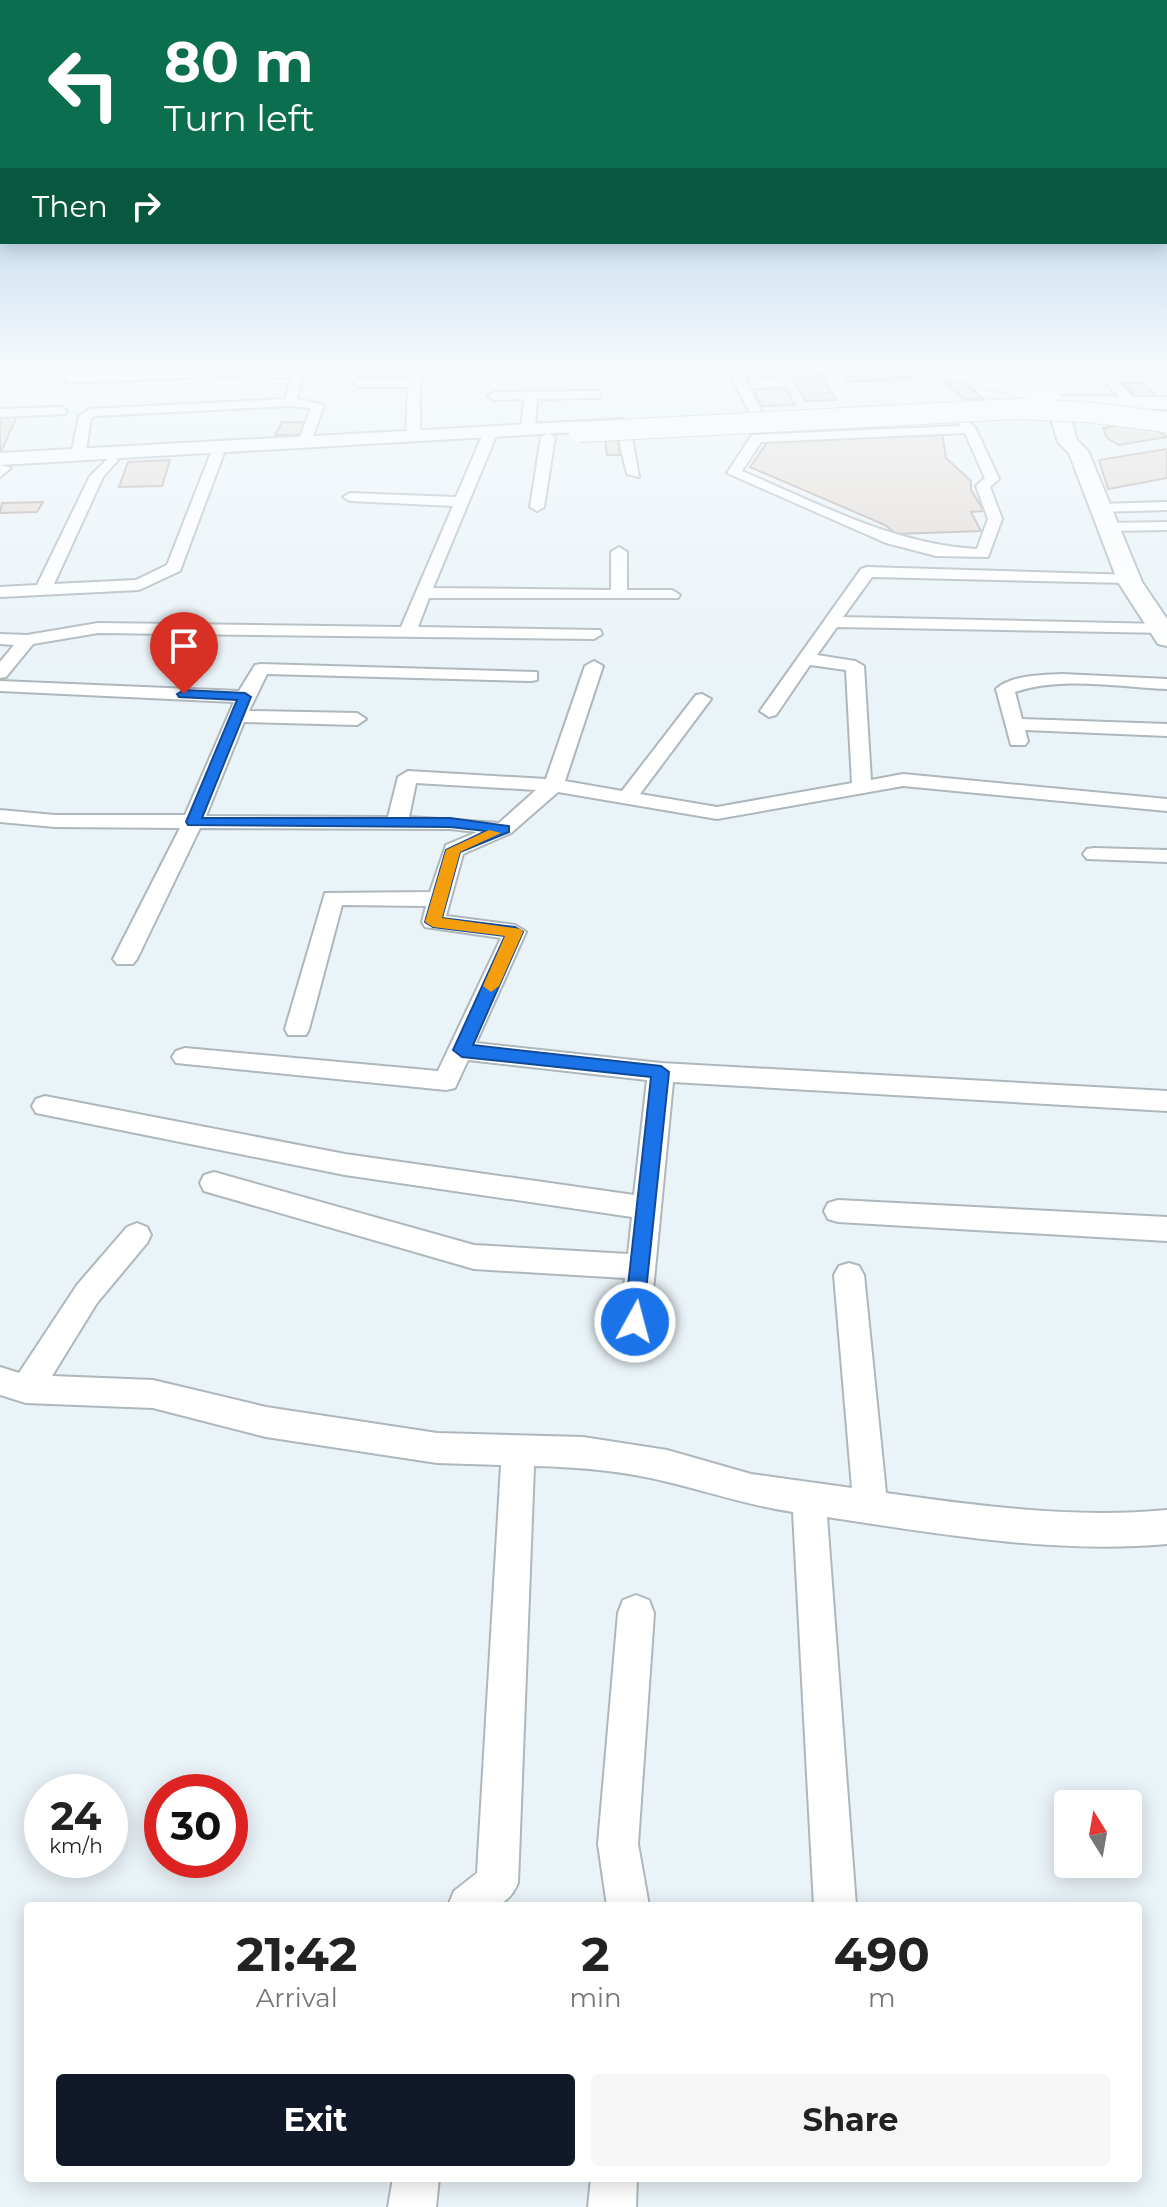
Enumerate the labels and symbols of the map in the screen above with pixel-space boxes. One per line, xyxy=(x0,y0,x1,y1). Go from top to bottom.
pin xyxy=(150,612,218,694)
position arrow xyxy=(593,1280,677,1364)
speed limit sign: 30 xyxy=(144,1774,248,1878)
north arrow xyxy=(1054,1790,1142,1878)

